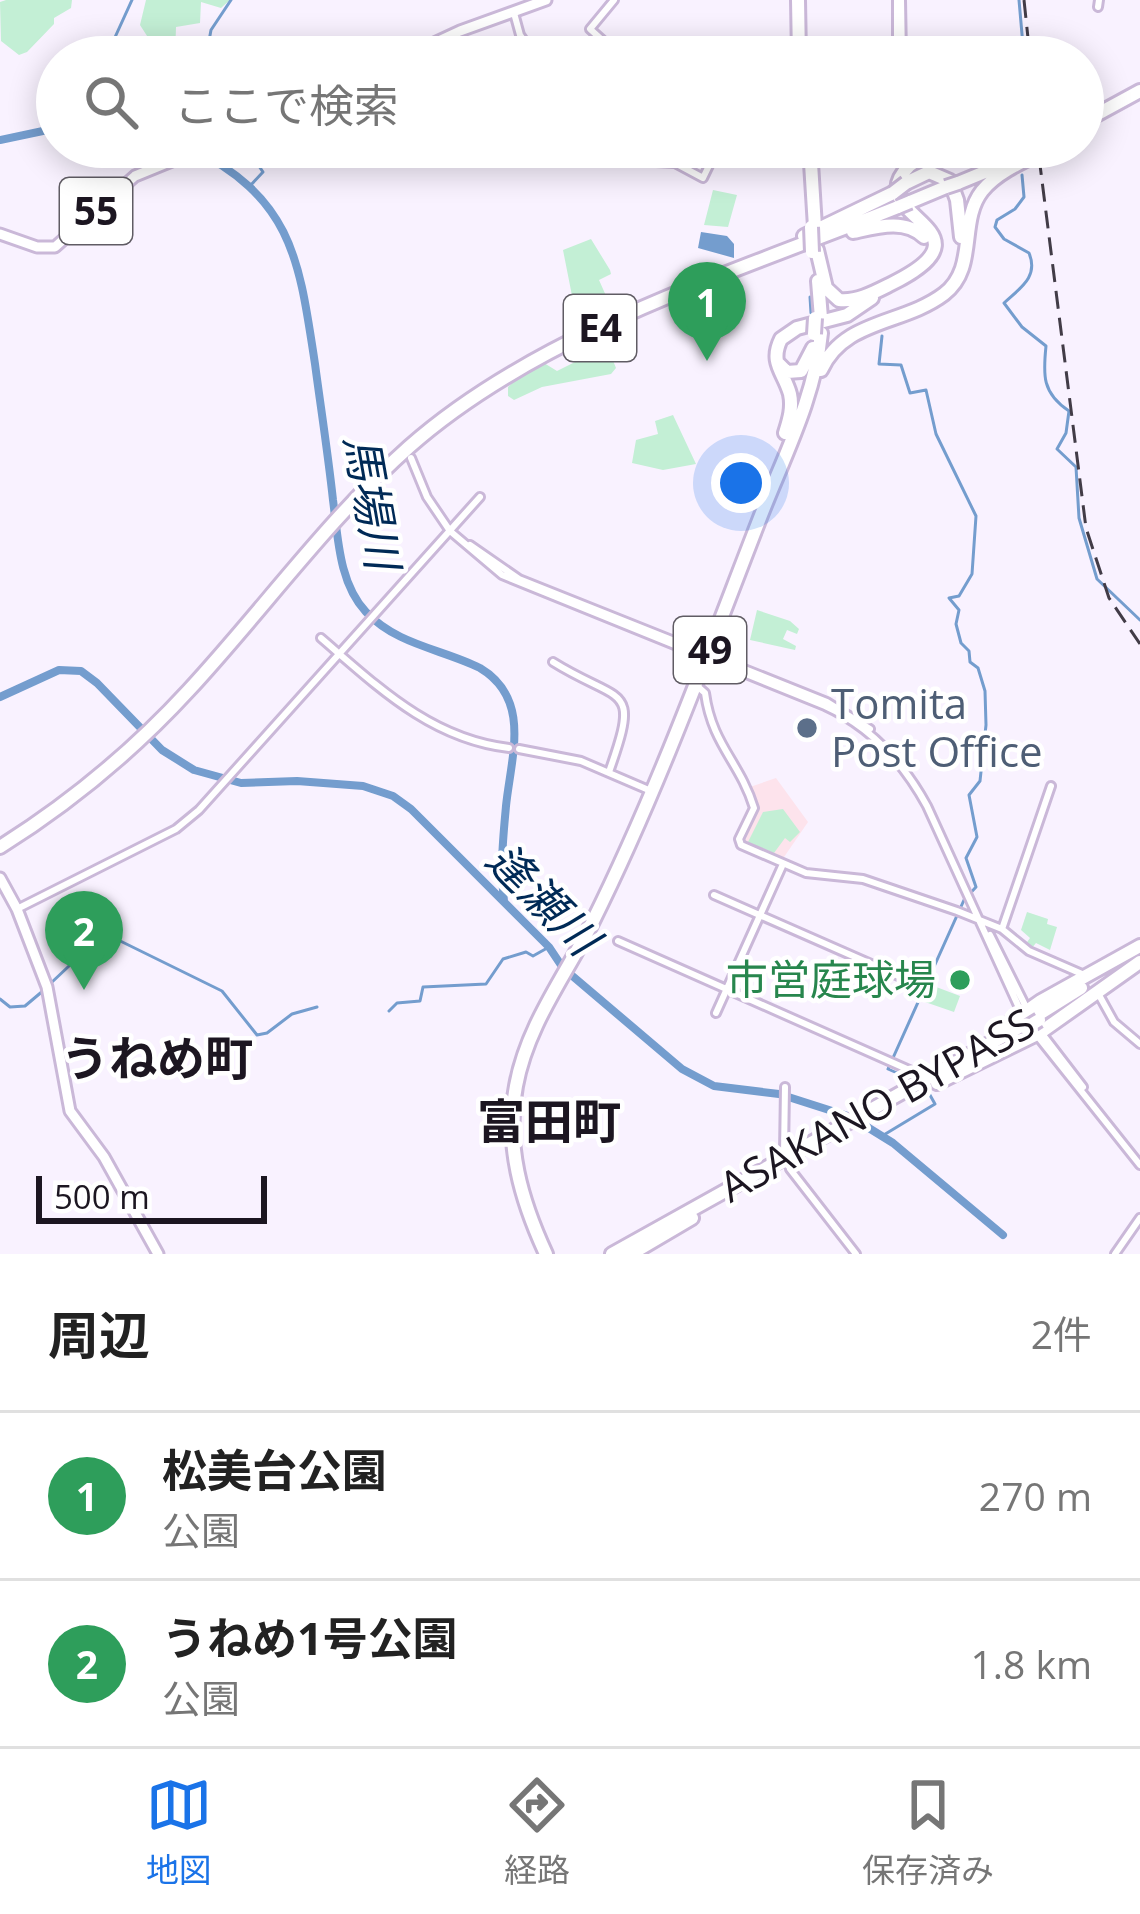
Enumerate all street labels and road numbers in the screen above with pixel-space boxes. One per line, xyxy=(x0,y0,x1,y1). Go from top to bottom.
road number: 55 xyxy=(60,178,132,244)
road number: E4 xyxy=(564,295,636,361)
road number: 49 xyxy=(674,617,746,683)
street label: ASAKANO BYPASS xyxy=(708,993,1044,1214)

